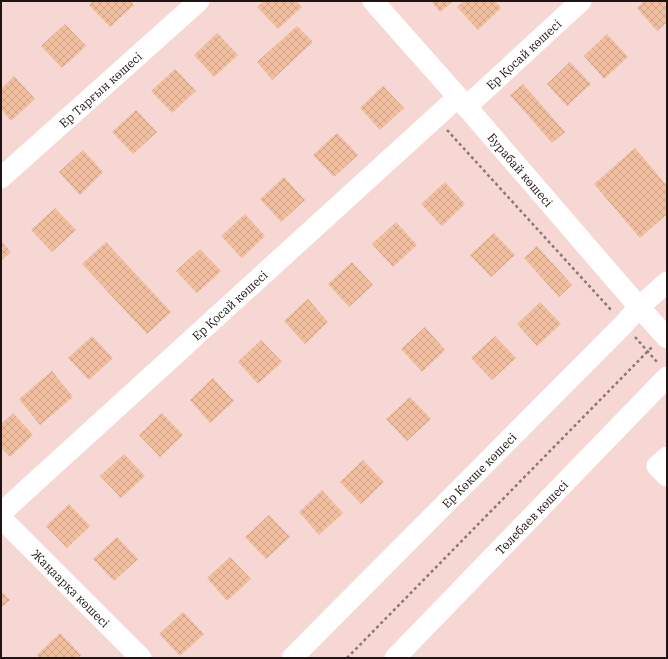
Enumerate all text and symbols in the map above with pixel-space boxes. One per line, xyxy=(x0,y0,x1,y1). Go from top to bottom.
street label: Ер Қосай көшесі xyxy=(483,16,564,92)
street label: Ер Тарғын көшесі xyxy=(56,48,145,130)
street label: Бурабай көшесі xyxy=(485,130,556,210)
street label: Ер Қосай көшесі xyxy=(189,267,271,343)
street label: Ер Көкше көшесі xyxy=(438,429,519,511)
street label: Төлебаев көшесі xyxy=(492,477,571,557)
street label: Жаңаарқа көшесі xyxy=(29,546,113,630)

